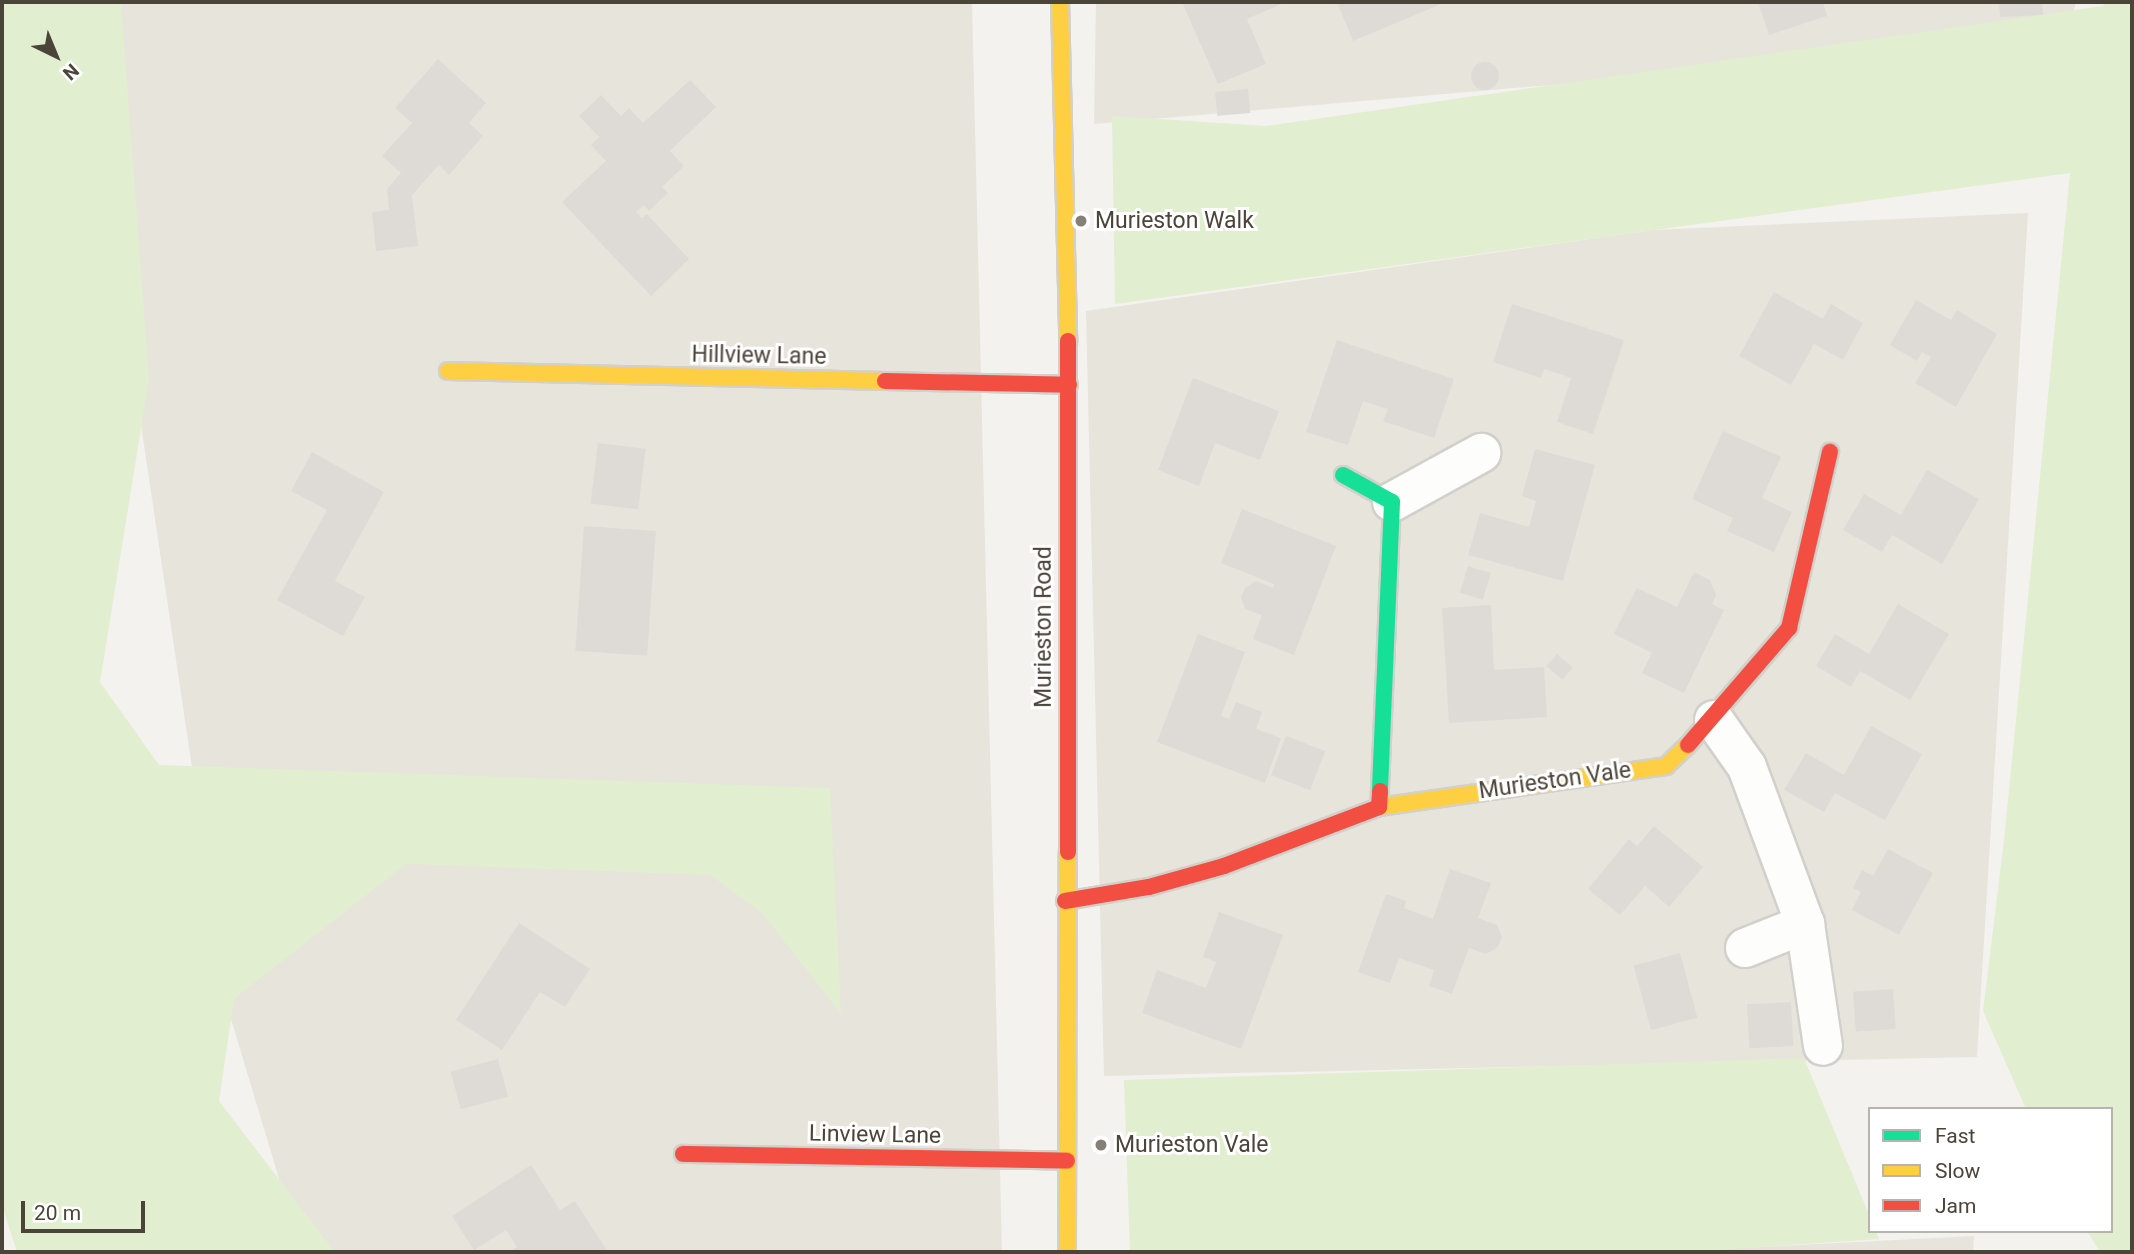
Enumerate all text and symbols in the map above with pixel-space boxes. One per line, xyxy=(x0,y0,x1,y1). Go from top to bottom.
north arrow xyxy=(21,21,91,91)
text: N xyxy=(58,59,83,85)
place label: Murieston Walk xyxy=(1095,207,1254,235)
marker: Murieston Walk xyxy=(1073,213,1089,229)
street label: Hillview Lane xyxy=(691,341,827,371)
street label: Murieston Road xyxy=(1030,546,1058,708)
street label: Murieston Vale xyxy=(1477,757,1633,805)
legend xyxy=(1868,1107,2113,1233)
street label: Linview Lane xyxy=(809,1120,941,1150)
text: Fast xyxy=(1935,1124,1975,1148)
place label: Murieston Vale xyxy=(1115,1131,1268,1159)
marker: Murieston Vale xyxy=(1093,1137,1109,1153)
text: Slow xyxy=(1935,1159,1980,1183)
scale bar xyxy=(24,1188,149,1232)
text: Jam xyxy=(1935,1194,1976,1218)
text: 20 m xyxy=(34,1201,81,1225)

